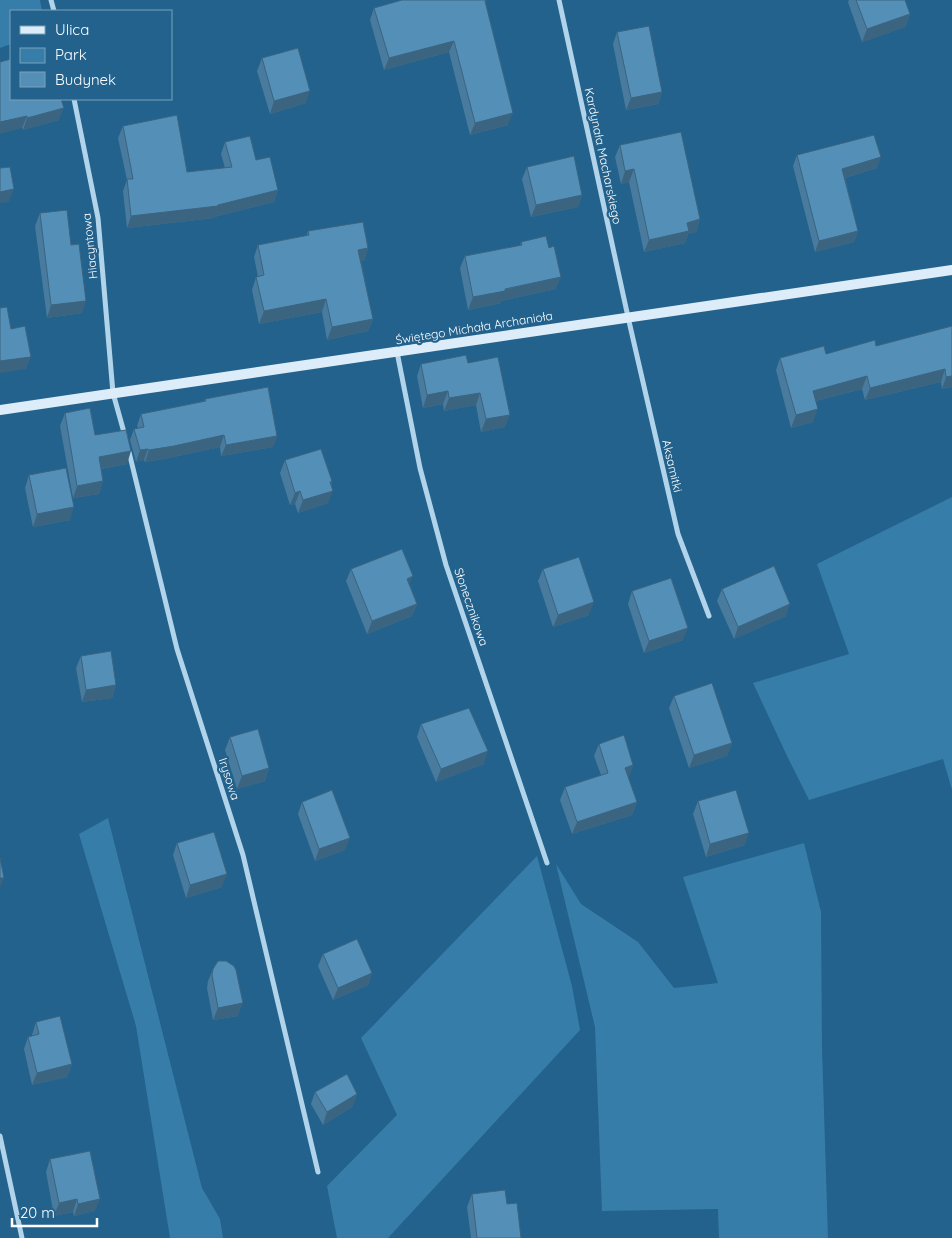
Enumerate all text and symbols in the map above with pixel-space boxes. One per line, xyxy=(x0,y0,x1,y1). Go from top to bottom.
legend xyxy=(10,10,172,100)
text: Ulica xyxy=(55,20,89,39)
text: Park xyxy=(55,45,87,64)
text: Budynek xyxy=(55,70,116,89)
street label: Kardynała Macharskiego xyxy=(582,86,625,226)
street label: Hiacyntowa xyxy=(79,212,100,280)
street label: Świętego Michała Archanioła xyxy=(394,308,554,347)
street label: Aksamitki xyxy=(659,438,686,494)
street label: Słonecznikowa xyxy=(451,566,492,648)
street label: Irysowa xyxy=(216,756,243,802)
scale bar xyxy=(12,1196,98,1228)
text: 20 m xyxy=(20,1203,55,1222)

